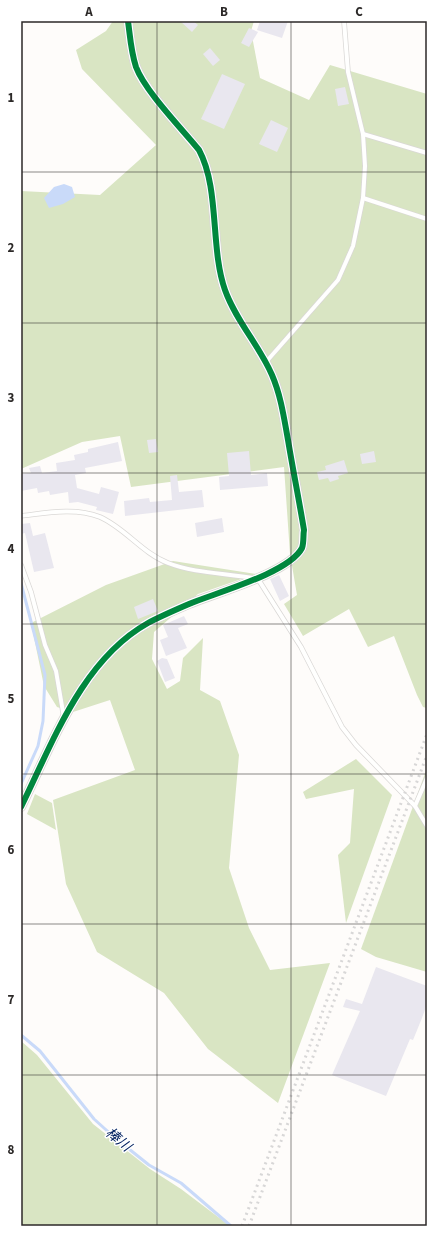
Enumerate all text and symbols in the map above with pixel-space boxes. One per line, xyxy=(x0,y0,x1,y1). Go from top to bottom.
text: A xyxy=(84,3,93,21)
text: B xyxy=(220,3,228,21)
text: C xyxy=(355,3,363,21)
text: 1 xyxy=(8,89,15,107)
text: 2 xyxy=(8,239,15,257)
text: 3 xyxy=(8,389,15,407)
text: 4 xyxy=(8,540,15,558)
text: 5 xyxy=(8,690,15,708)
text: 6 xyxy=(8,841,15,859)
text: 7 xyxy=(8,991,15,1009)
water label: 棒川 xyxy=(101,1123,137,1158)
text: 8 xyxy=(8,1141,15,1159)

